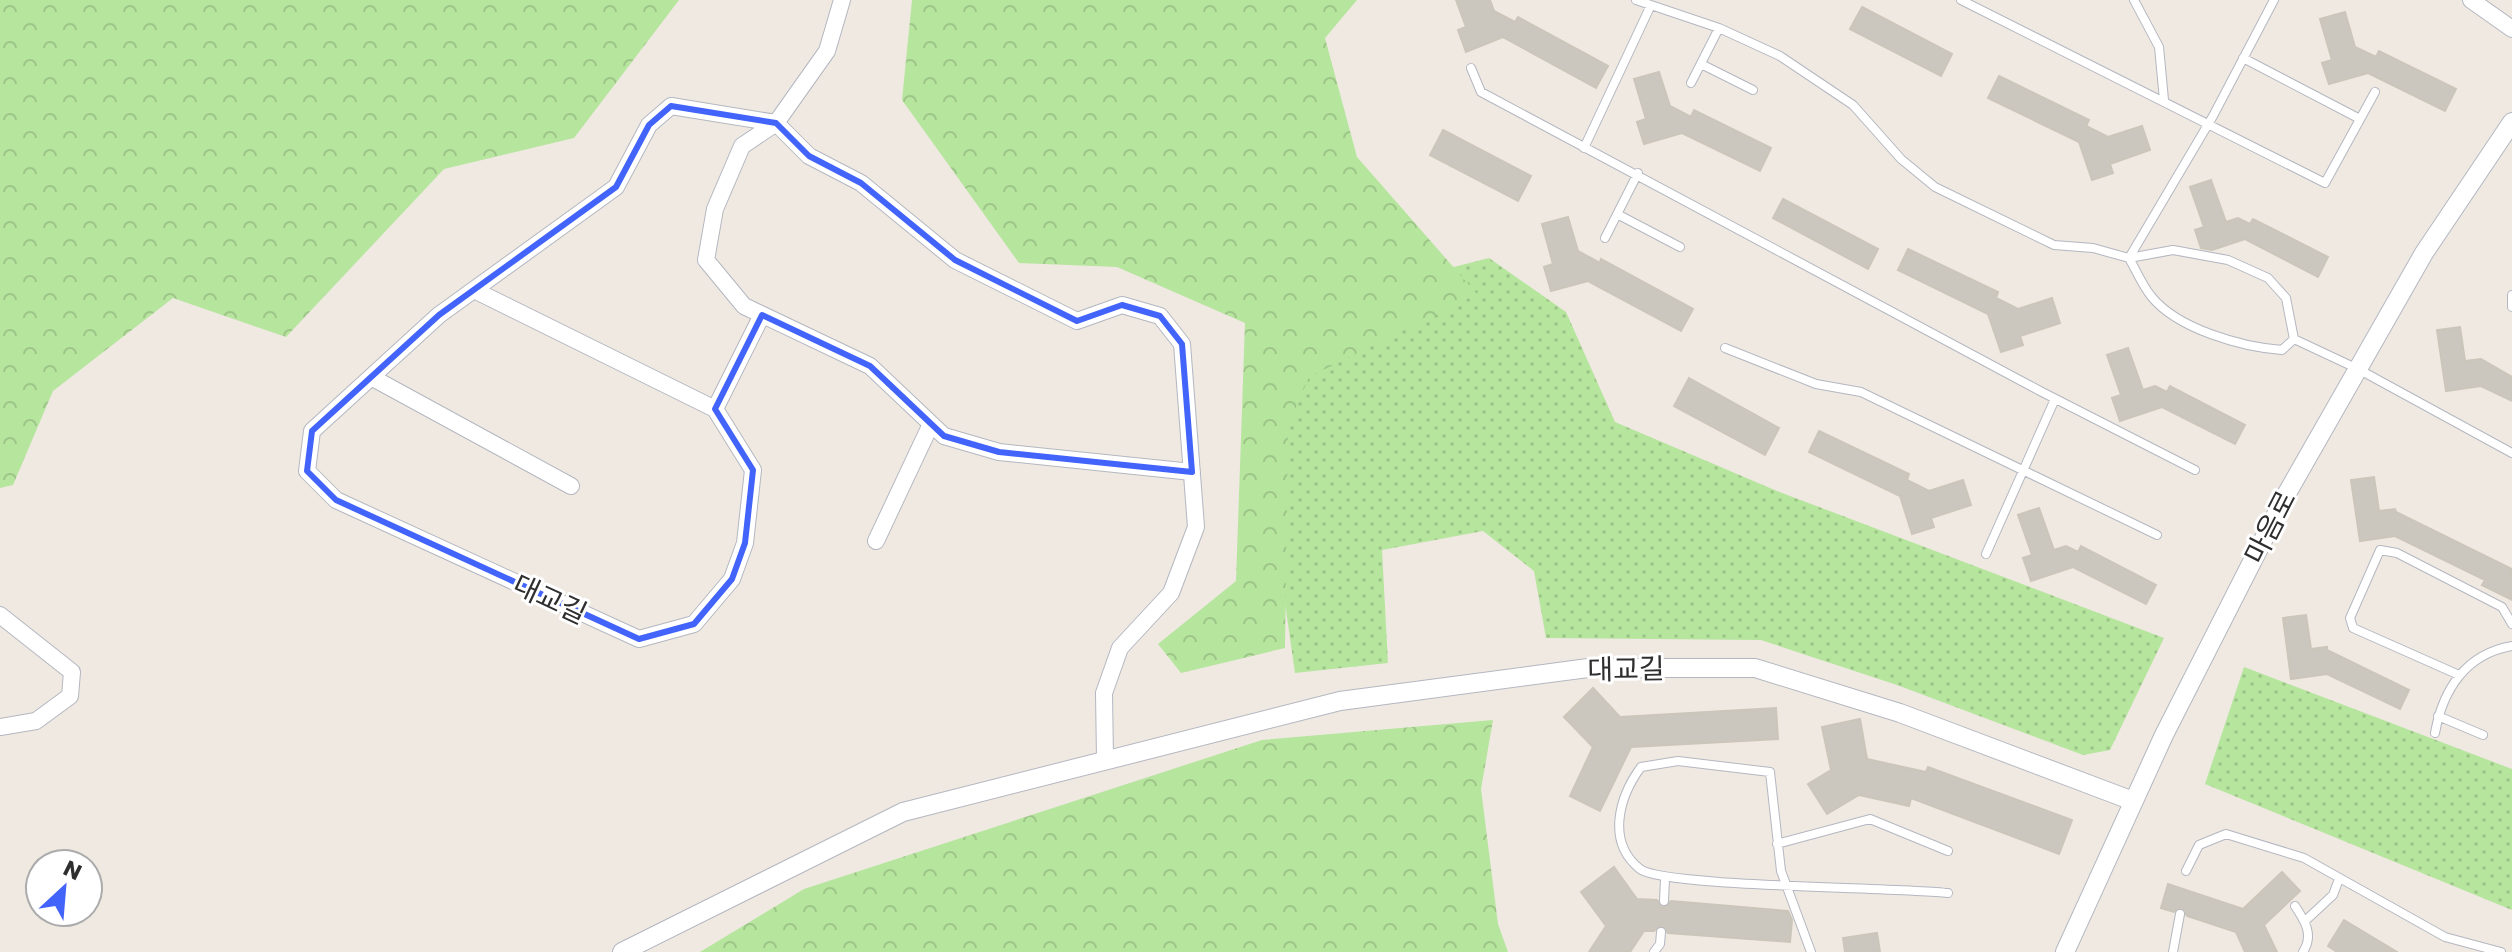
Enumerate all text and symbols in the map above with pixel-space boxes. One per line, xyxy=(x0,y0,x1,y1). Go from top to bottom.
street label: 마음로 xyxy=(2236,484,2305,571)
street label: 대교길 xyxy=(507,565,593,633)
street label: 대교길 xyxy=(1587,649,1665,690)
north arrow xyxy=(24,848,104,928)
text: N xyxy=(58,853,87,888)

